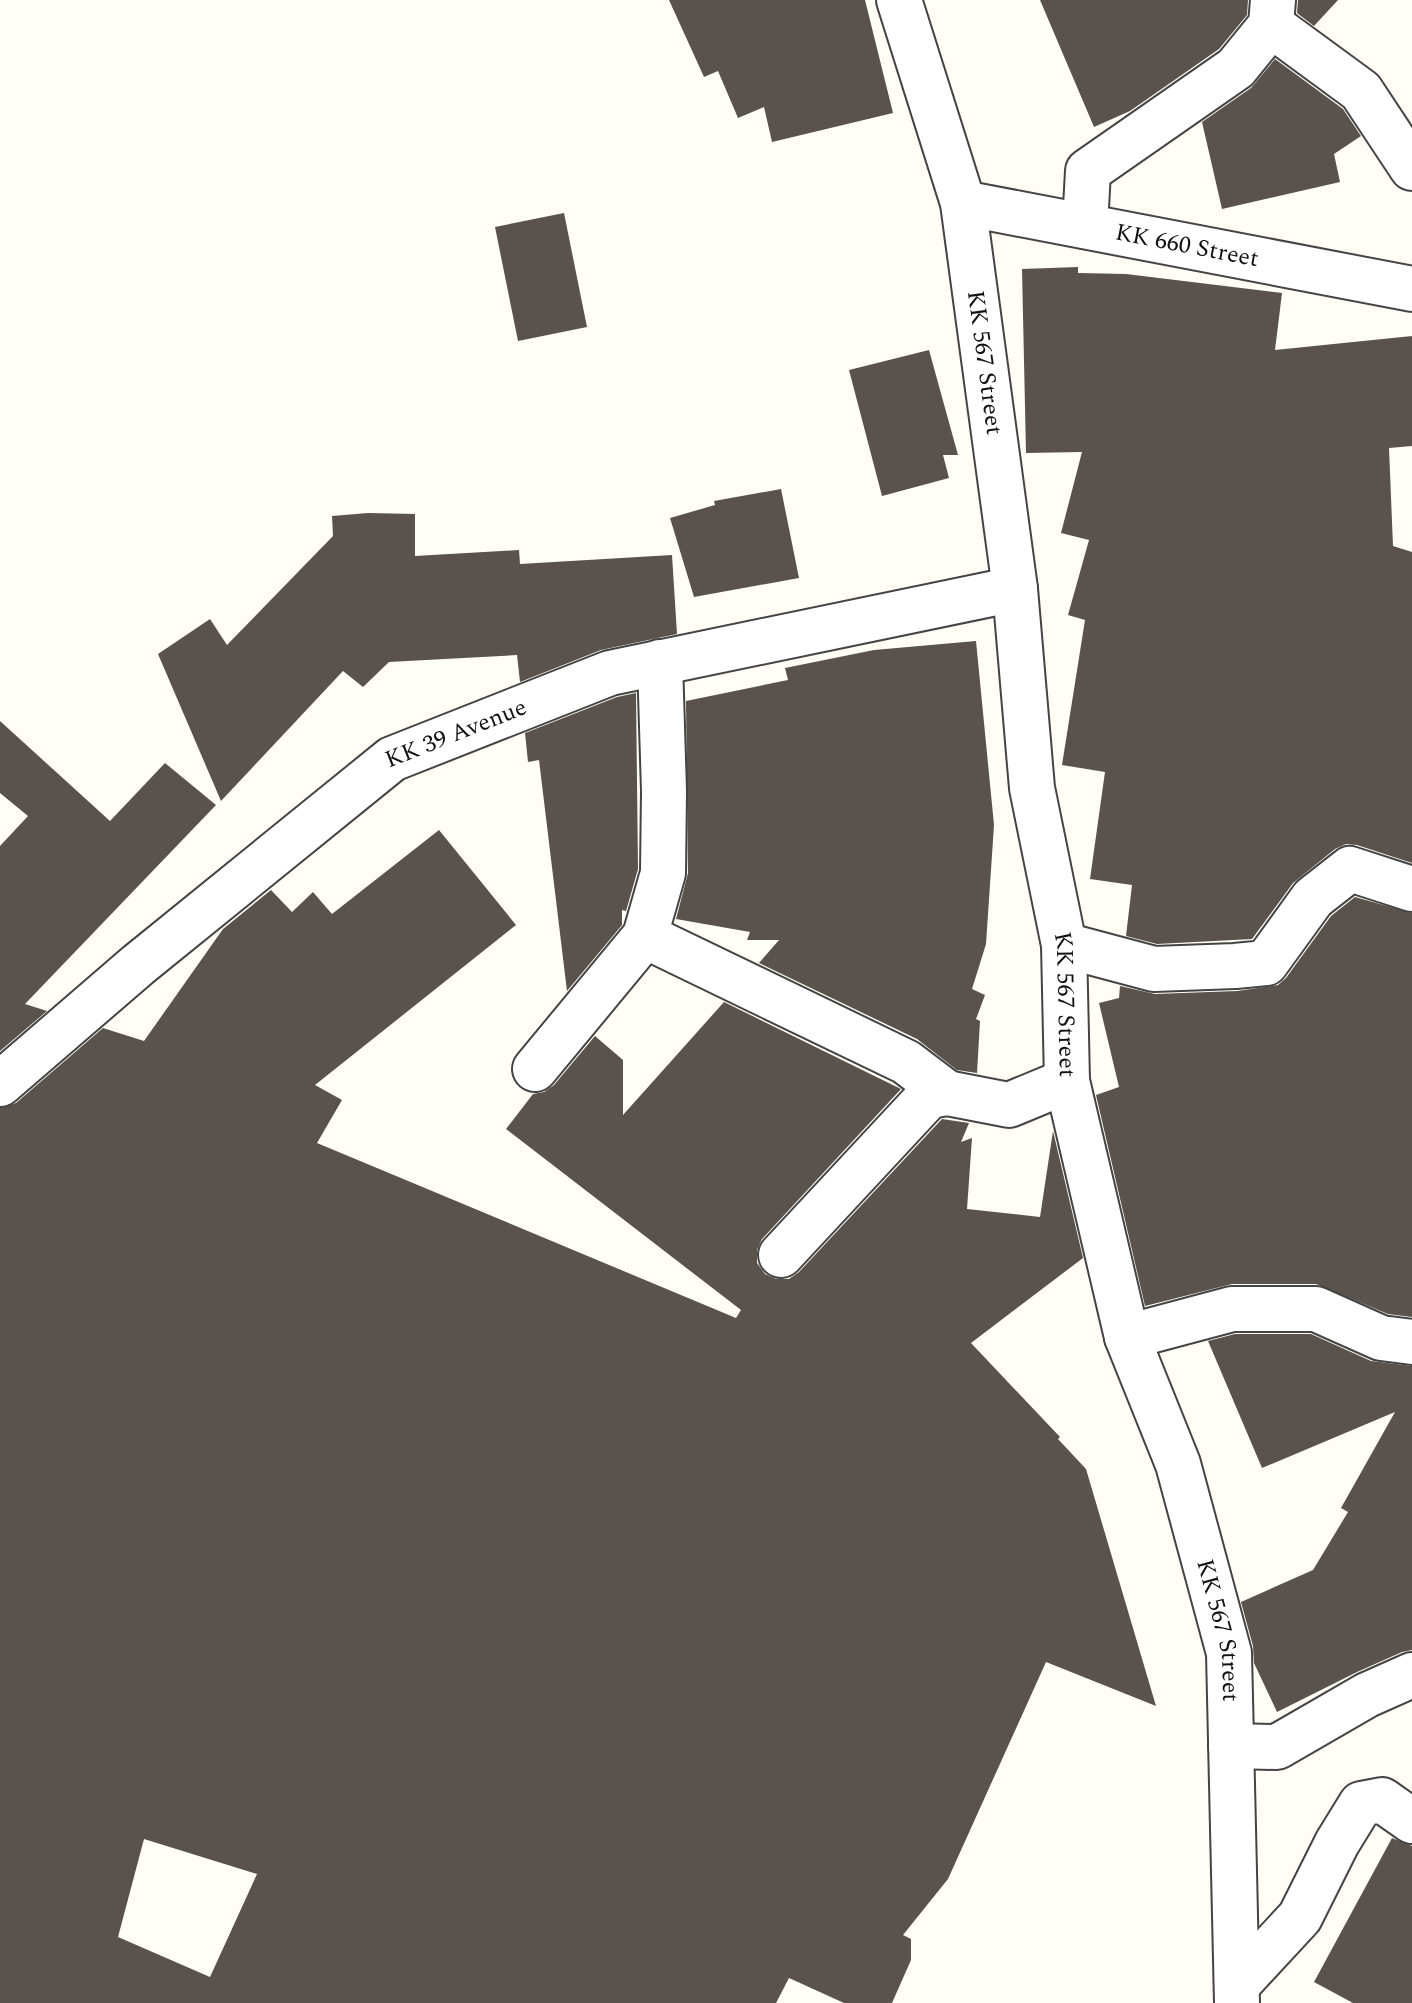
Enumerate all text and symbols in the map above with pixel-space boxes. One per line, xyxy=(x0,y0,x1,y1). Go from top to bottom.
street label: KK 660 Street xyxy=(1112,215,1262,277)
street label: KK 567 Street xyxy=(957,288,1012,437)
street label: KK 39 Avenue xyxy=(380,690,532,778)
street label: KK 567 Street xyxy=(1044,929,1085,1078)
street label: KK 567 Street xyxy=(1186,1555,1248,1702)

